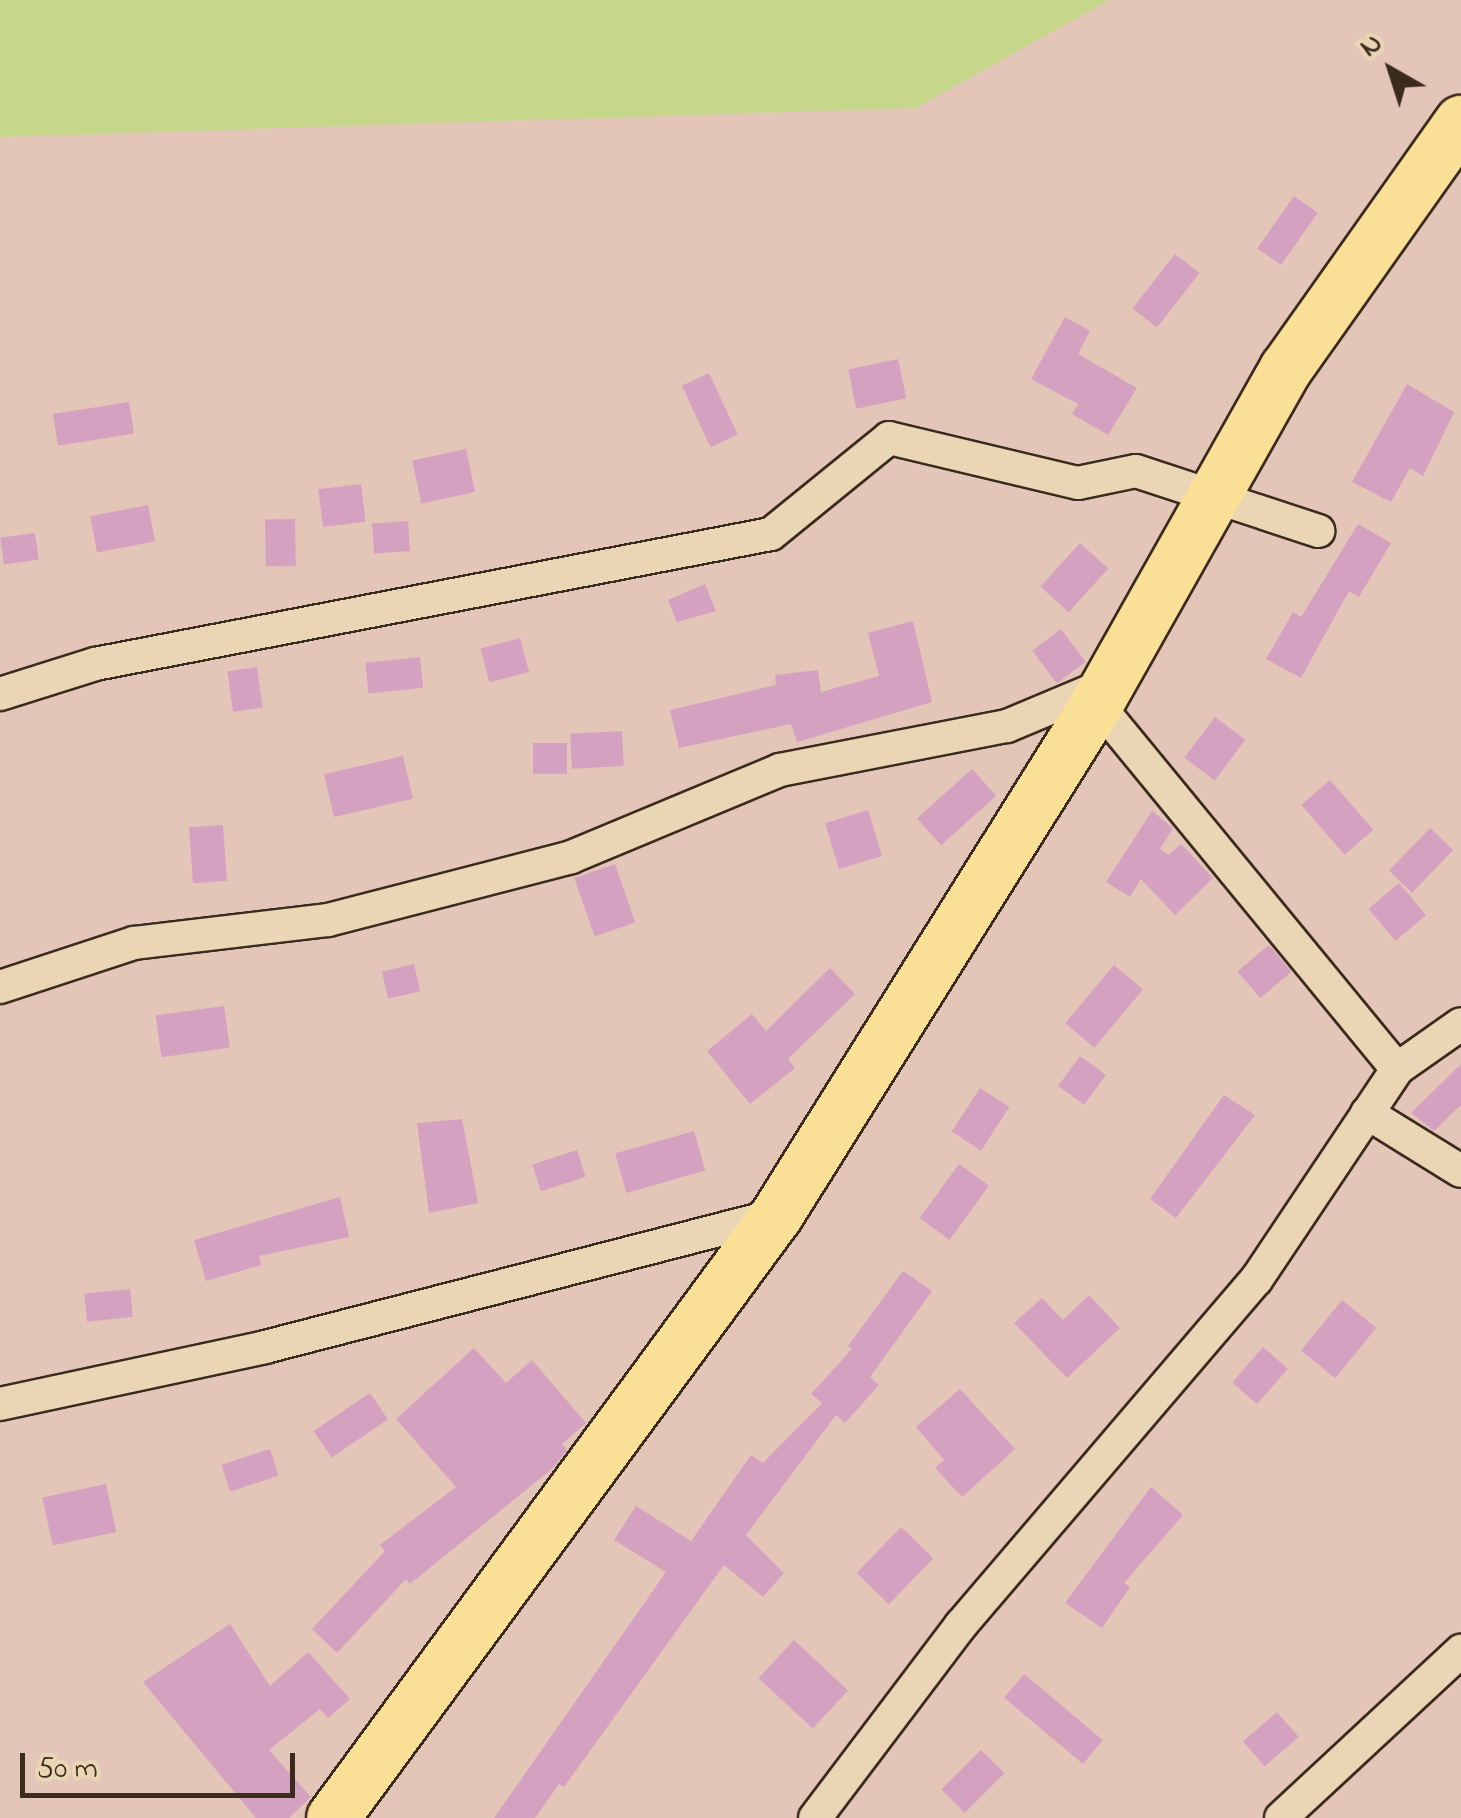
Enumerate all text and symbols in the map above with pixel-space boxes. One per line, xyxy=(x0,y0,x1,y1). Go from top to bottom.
north arrow xyxy=(1341,20,1441,120)
text: N xyxy=(1352,24,1392,68)
scale bar xyxy=(25,1733,300,1795)
text: 50 m xyxy=(37,1748,98,1792)

